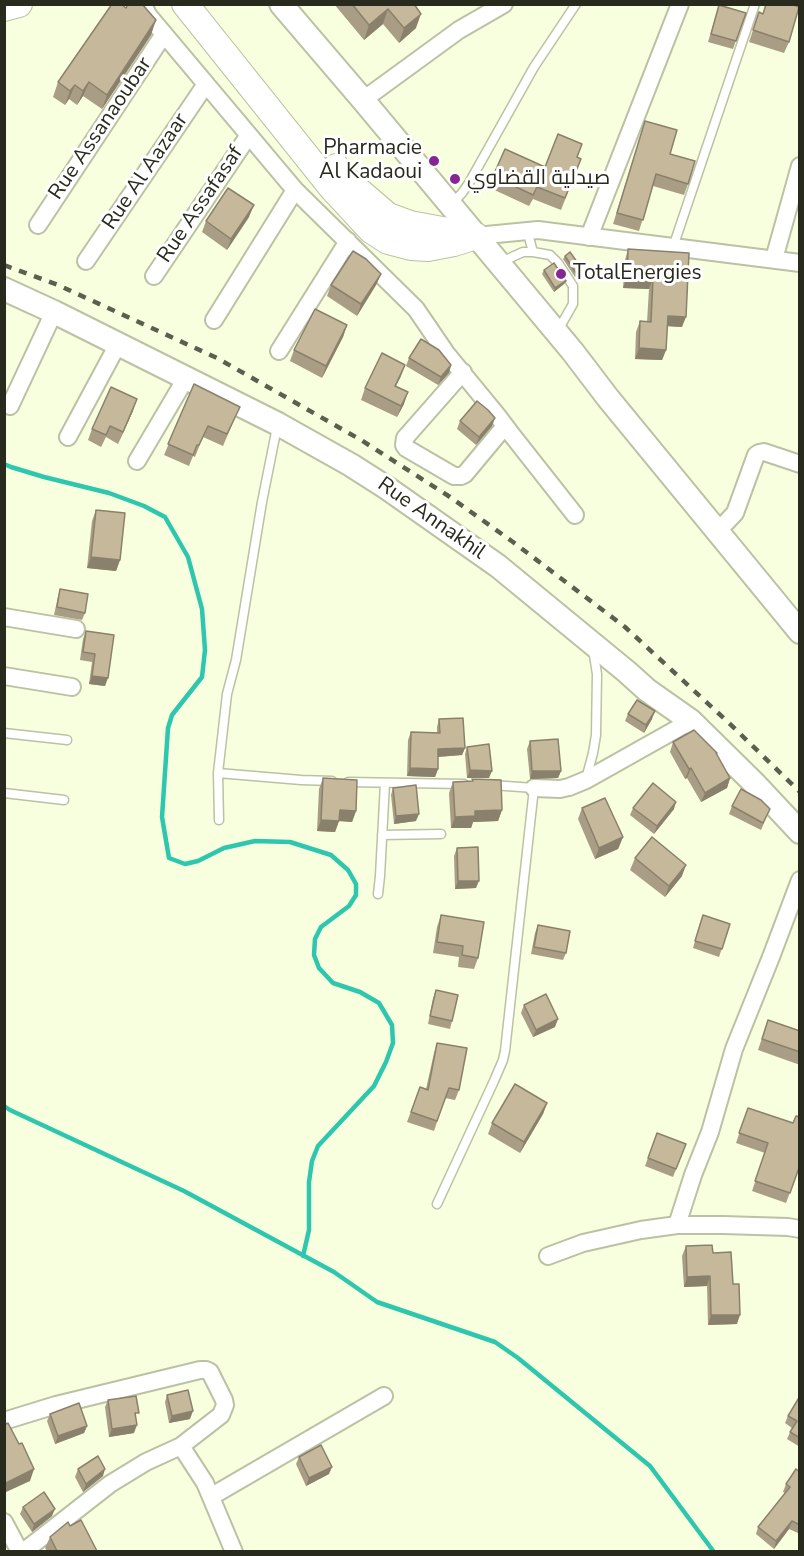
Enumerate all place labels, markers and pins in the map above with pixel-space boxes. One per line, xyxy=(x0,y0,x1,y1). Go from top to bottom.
place label: Pharmacie Al Kadaoui xyxy=(319,136,422,186)
marker: Pharmacie Al Kadaoui xyxy=(427,154,441,168)
place label: صيدلية القضاوي xyxy=(467,166,610,192)
marker: صيدلية القضاوي xyxy=(448,172,462,186)
place label: TotalEnergies xyxy=(573,261,701,287)
marker: TotalEnergies xyxy=(554,267,568,281)

